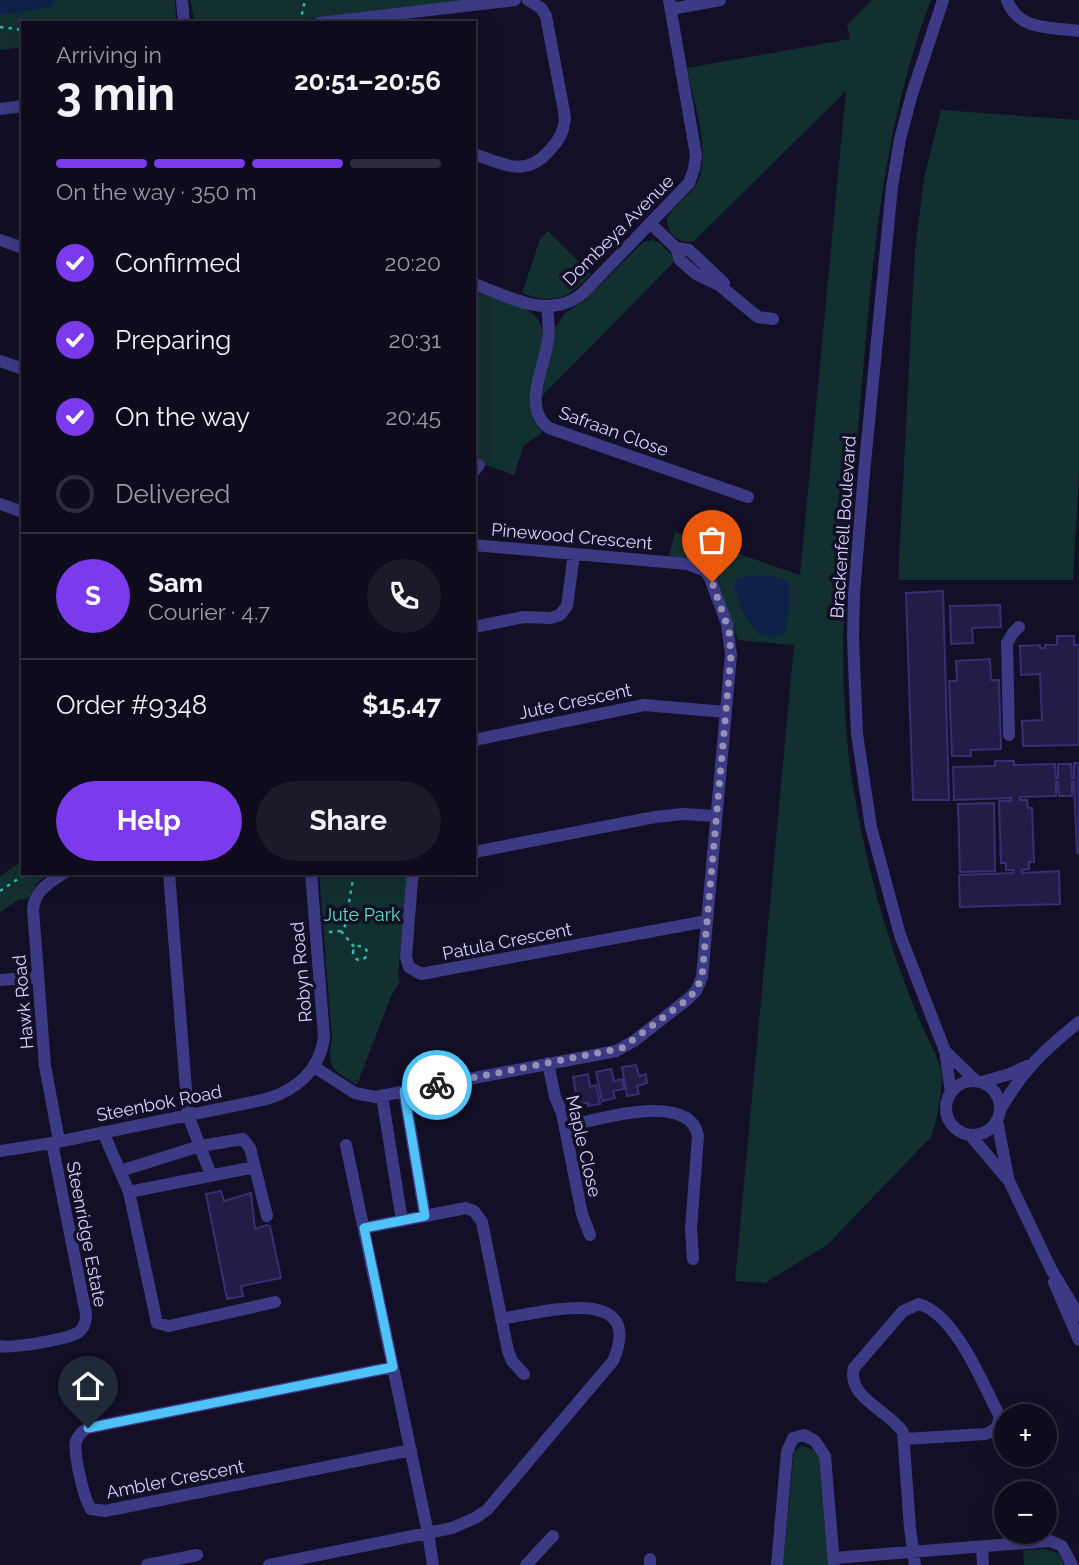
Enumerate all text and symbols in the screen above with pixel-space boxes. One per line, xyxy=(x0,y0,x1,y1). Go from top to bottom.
text: Arriving in xyxy=(56,41,162,68)
text: 20:51–20:56 xyxy=(294,66,441,96)
text: 3 min xyxy=(56,67,175,121)
street label: Dombeya Avenue xyxy=(558,170,678,290)
text: On the way · 350 m xyxy=(56,178,257,205)
icon: check xyxy=(56,244,94,282)
text: Confirmed xyxy=(115,248,241,278)
text: 20:20 xyxy=(385,249,441,276)
icon: check xyxy=(56,321,94,359)
text: Preparing xyxy=(115,325,231,355)
text: 20:31 xyxy=(388,326,441,353)
icon: check xyxy=(56,398,94,436)
street label: Safraan Close xyxy=(556,401,672,461)
text: On the way xyxy=(115,402,250,432)
text: 20:45 xyxy=(386,403,441,430)
street label: Brackenfell Boulevard xyxy=(826,435,860,619)
text: Delivered xyxy=(115,479,230,509)
pin xyxy=(682,510,742,582)
street label: Pinewood Crescent xyxy=(490,518,654,554)
icon: bag xyxy=(693,521,731,559)
button: phone xyxy=(367,559,441,633)
text: Sam xyxy=(148,568,203,598)
text: S xyxy=(85,581,101,611)
text: Courier · 4.7 xyxy=(148,598,270,625)
street label: Jute Crescent xyxy=(517,679,633,723)
text: Order #9348 xyxy=(56,690,207,720)
text: $15.47 xyxy=(362,690,441,720)
button: Help xyxy=(56,781,242,861)
button: Share xyxy=(256,781,441,861)
park label: Jute Park xyxy=(323,904,401,925)
street label: Patula Crescent xyxy=(441,918,573,964)
street label: Robyn Road xyxy=(286,921,316,1023)
street label: Hawk Road xyxy=(8,954,38,1050)
courier xyxy=(402,1050,472,1120)
icon: bike xyxy=(418,1066,456,1104)
street label: Steenbok Road xyxy=(94,1081,224,1125)
street label: Maple Close xyxy=(562,1093,606,1199)
street label: Steenridge Estate xyxy=(63,1159,111,1309)
pin xyxy=(58,1356,118,1428)
icon: home xyxy=(69,1367,107,1405)
map controls xyxy=(994,1404,1057,1544)
button: + xyxy=(994,1404,1057,1467)
street label: Ambler Crescent xyxy=(104,1455,246,1503)
button: − xyxy=(994,1481,1057,1544)

